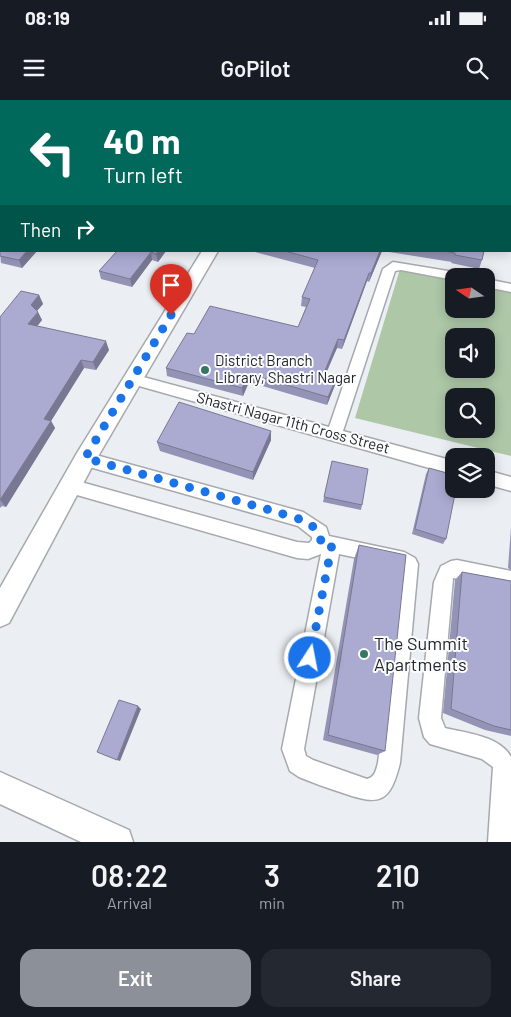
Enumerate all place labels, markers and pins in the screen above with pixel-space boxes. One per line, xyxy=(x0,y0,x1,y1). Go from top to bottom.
pin xyxy=(150,264,192,315)
place label: District Branch Library, Shastri Nagar xyxy=(215,351,357,386)
marker: District Branch Library, Shastri Nagar xyxy=(199,364,211,376)
place label: The Summit Apartments xyxy=(374,632,468,675)
marker: The Summit Apartments xyxy=(358,648,370,660)

